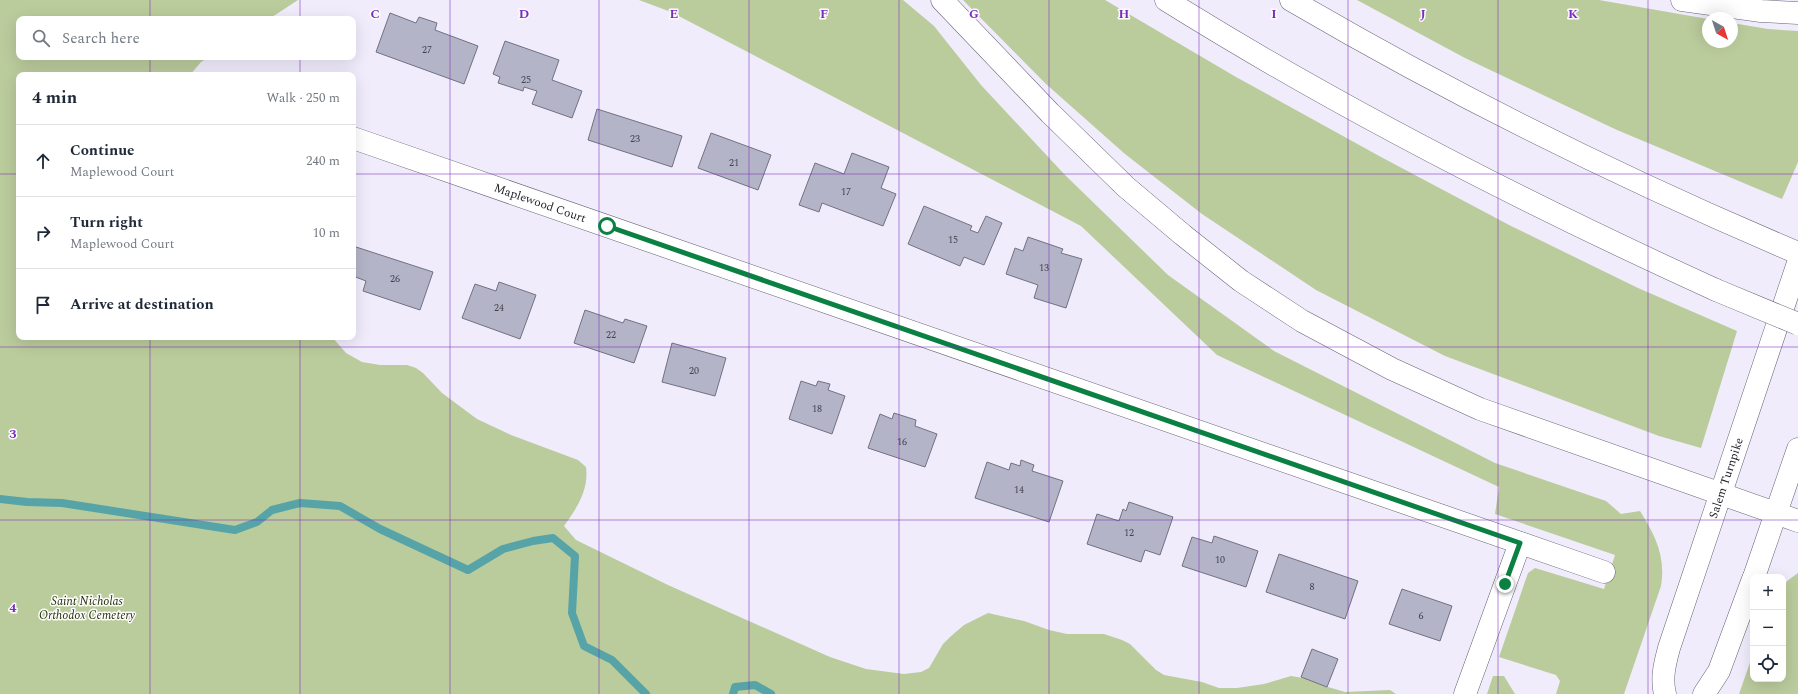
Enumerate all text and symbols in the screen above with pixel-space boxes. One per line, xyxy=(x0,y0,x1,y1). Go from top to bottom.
text: C xyxy=(370,4,380,24)
text: D xyxy=(519,4,529,24)
text: E xyxy=(670,4,679,24)
text: F xyxy=(820,4,828,24)
text: G xyxy=(969,4,979,24)
text: H xyxy=(1119,4,1130,24)
text: I xyxy=(1271,4,1277,24)
text: J xyxy=(1420,4,1426,24)
text: K xyxy=(1568,4,1578,24)
north arrow xyxy=(1702,12,1738,48)
search box xyxy=(16,16,356,60)
icon: search xyxy=(30,27,52,49)
text: Search here xyxy=(62,27,140,50)
house number: 27 xyxy=(422,42,432,58)
house number: 25 xyxy=(521,72,531,88)
text: 4 min xyxy=(32,85,77,111)
text: Walk · 250 m xyxy=(266,88,340,108)
house number: 23 xyxy=(630,131,640,147)
text: Continue xyxy=(70,139,135,162)
icon: ahead xyxy=(32,150,54,172)
text: 240 m xyxy=(306,151,340,171)
house number: 21 xyxy=(729,155,739,171)
text: Maplewood Court xyxy=(70,162,174,182)
street label: Maplewood Court xyxy=(491,179,589,228)
house number: 17 xyxy=(841,184,851,200)
text: Turn right xyxy=(70,211,143,234)
route start xyxy=(598,217,616,235)
icon: right xyxy=(32,222,54,244)
text: 10 m xyxy=(313,223,340,243)
house number: 15 xyxy=(948,232,958,248)
text: Maplewood Court xyxy=(70,234,174,254)
house number: 13 xyxy=(1039,260,1049,276)
house number: 26 xyxy=(390,271,400,287)
text: Arrive at destination xyxy=(70,293,214,316)
icon: arrive xyxy=(32,294,54,316)
house number: 24 xyxy=(494,300,504,316)
house number: 22 xyxy=(606,327,616,343)
house number: 20 xyxy=(689,363,699,379)
house number: 18 xyxy=(812,401,822,417)
text: 3 xyxy=(9,424,17,444)
house number: 16 xyxy=(897,434,907,450)
street label: Salem Turnpike xyxy=(1704,435,1749,521)
house number: 14 xyxy=(1014,482,1024,498)
house number: 12 xyxy=(1124,525,1134,541)
house number: 10 xyxy=(1215,552,1225,568)
map controls xyxy=(1750,574,1786,682)
button: + xyxy=(1750,574,1786,610)
route end xyxy=(1496,575,1514,593)
house number: 8 xyxy=(1310,579,1315,595)
park label: Saint Nicholas Orthodox Cemetery xyxy=(39,592,136,625)
text: 4 xyxy=(9,598,17,618)
house number: 6 xyxy=(1419,608,1424,624)
button: − xyxy=(1750,610,1786,646)
button: locate xyxy=(1750,646,1786,682)

